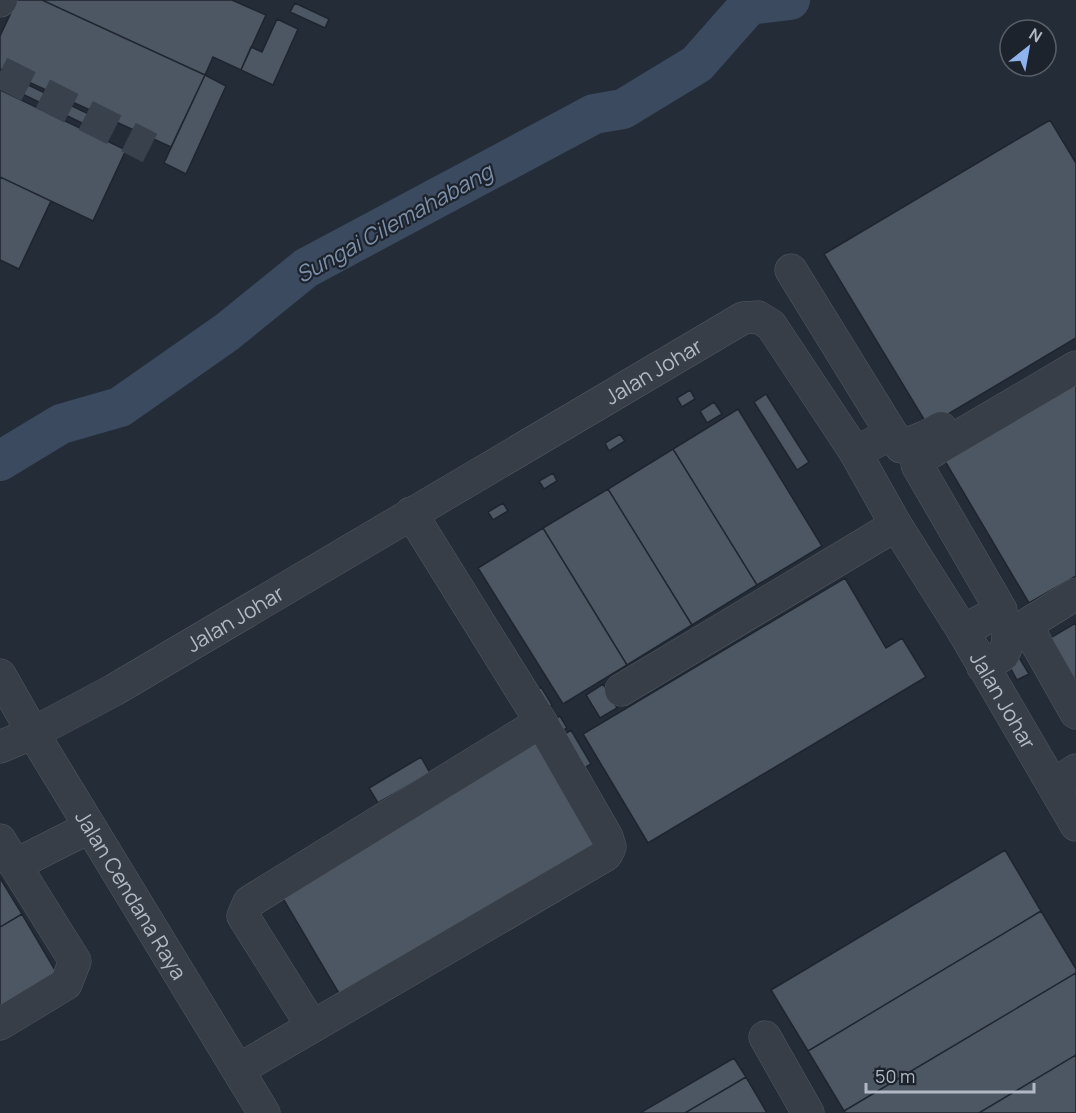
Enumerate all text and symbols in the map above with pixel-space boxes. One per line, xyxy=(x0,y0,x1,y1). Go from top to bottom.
north arrow xyxy=(998,18,1058,78)
text: N xyxy=(1025,23,1046,48)
water label: Sungai Cilemahabang xyxy=(290,155,499,290)
street label: Jalan Johar xyxy=(599,331,707,411)
street label: Jalan Johar xyxy=(181,579,289,658)
street label: Jalan Johar xyxy=(964,646,1043,754)
street label: Jalan Cendana Raya xyxy=(69,805,193,985)
scale bar xyxy=(866,1056,1034,1094)
text: 50 m xyxy=(875,1064,915,1088)

